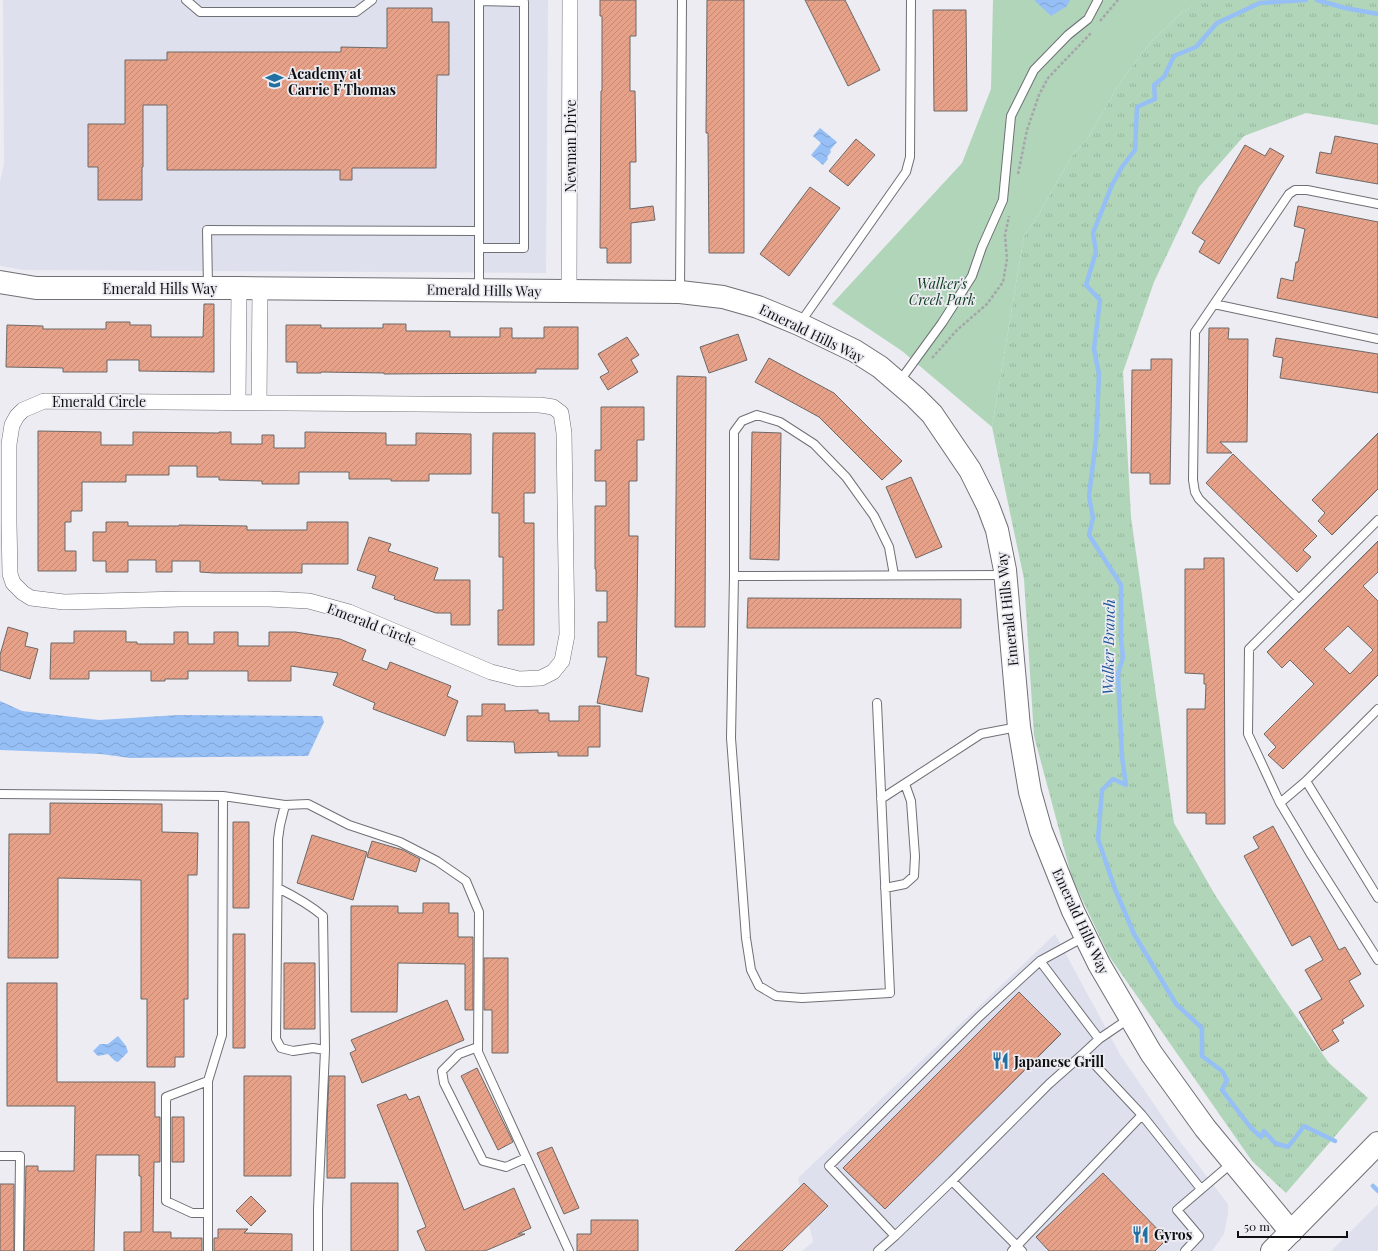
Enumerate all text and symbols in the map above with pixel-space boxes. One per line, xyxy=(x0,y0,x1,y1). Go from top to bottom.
place label: Academy at Carrie F Thomas xyxy=(287,64,396,99)
school or university icon: Academy at Carrie F Thomas xyxy=(265,71,285,91)
street label: Newman Drive xyxy=(561,100,580,192)
park label: Walker's Creek Park xyxy=(909,274,975,309)
street label: Emerald Hills Way xyxy=(103,279,217,298)
street label: Emerald Hills Way xyxy=(427,280,541,300)
street label: Emerald Hills Way xyxy=(756,299,868,367)
street label: Emerald Circle xyxy=(52,392,146,411)
street label: Emerald Hills Way xyxy=(992,551,1022,667)
street label: Emerald Circle xyxy=(325,598,419,650)
water label: Walker Branch xyxy=(1097,599,1119,695)
street label: Emerald Hills Way xyxy=(1048,865,1114,977)
restaurant icon: Japanese Grill xyxy=(991,1051,1011,1071)
place label: Japanese Grill xyxy=(1013,1052,1105,1071)
scale bar xyxy=(1238,1213,1347,1239)
text: 50 m xyxy=(1244,1218,1270,1234)
restaurant icon: Gyros xyxy=(1131,1224,1151,1244)
place label: Gyros xyxy=(1154,1225,1192,1244)

